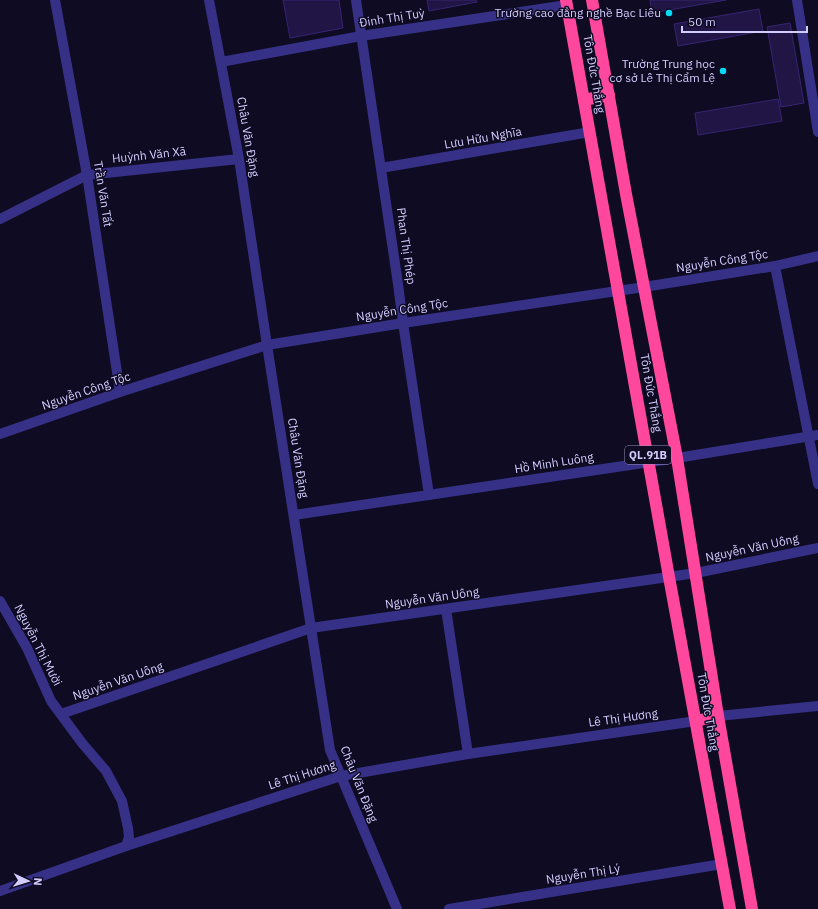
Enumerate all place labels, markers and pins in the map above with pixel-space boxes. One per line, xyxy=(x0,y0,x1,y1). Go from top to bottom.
place label: Trường cao đẳng nghề Bạc Liêu xyxy=(494,5,661,20)
marker: Trường cao đẳng nghề Bạc Liêu xyxy=(664,8,674,18)
place label: Trường Trung học cơ sở Lê Thị Cẩm Lệ xyxy=(610,56,715,85)
marker: Trường Trung học cơ sở Lê Thị Cẩm Lệ xyxy=(718,66,728,76)

